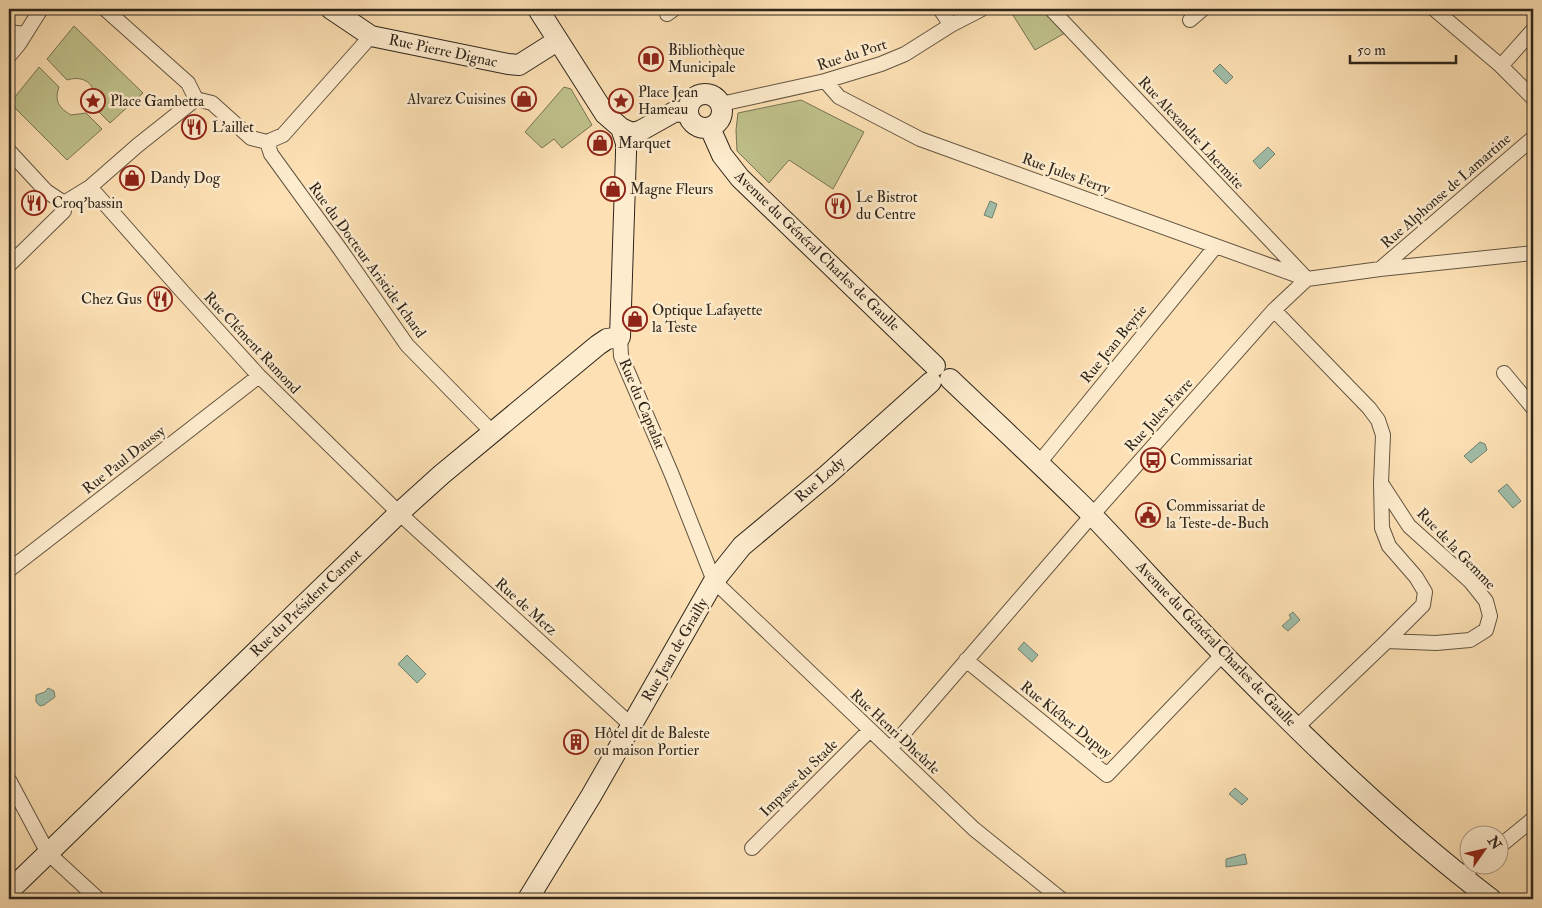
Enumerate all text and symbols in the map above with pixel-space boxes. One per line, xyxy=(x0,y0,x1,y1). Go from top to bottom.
street label: Rue Pierre Dignac xyxy=(387,30,499,72)
scale bar xyxy=(1350,32,1456,64)
street label: Rue du Port xyxy=(815,35,889,75)
place label: Bibliothèque Municipale xyxy=(668,41,745,78)
text: 50 m xyxy=(1357,41,1386,60)
library icon: Bibliothèque Municipale xyxy=(638,46,664,72)
street label: Rue Alexandre Lhermite xyxy=(1134,73,1248,193)
place label: Place Jean Hameau xyxy=(638,83,699,119)
shop icon: Alvarez Cuisines xyxy=(511,86,537,112)
place icon: Place Gambetta xyxy=(80,88,106,114)
place icon: Place Jean Hameau xyxy=(608,88,634,114)
place label: Alvarez Cuisines xyxy=(406,90,506,109)
place label: Place Gambetta xyxy=(110,92,205,111)
restaurant icon: L'aillet xyxy=(181,114,207,140)
place label: L'aillet xyxy=(212,118,254,137)
street label: Rue Alphonse de Lamartine xyxy=(1377,129,1516,253)
shop icon: Marquet xyxy=(587,130,613,156)
place label: Marquet xyxy=(618,134,671,153)
street label: Rue Jules Ferry xyxy=(1019,149,1113,200)
shop icon: Dandy Dog xyxy=(119,165,145,191)
street label: Avenue du Général Charles de Gaulle xyxy=(730,166,904,335)
place label: Dandy Dog xyxy=(150,169,221,188)
shop icon: Magne Fleurs xyxy=(600,176,626,202)
street label: Rue du Docteur Aristide Ichard xyxy=(304,178,430,342)
place label: Magne Fleurs xyxy=(630,180,713,199)
place label: Le Bistrot du Centre xyxy=(856,188,918,224)
restaurant icon: Croq'bassin xyxy=(21,190,47,216)
restaurant icon: Le Bistrot du Centre xyxy=(825,193,851,219)
place label: Croq'bassin xyxy=(52,194,123,213)
restaurant icon: Chez Gus xyxy=(147,286,173,312)
street label: Rue Clément Ramond xyxy=(200,288,305,399)
place label: Chez Gus xyxy=(81,290,142,309)
place label: Optique Lafayette la Teste xyxy=(652,301,762,337)
street label: Rue Jean Beyrie xyxy=(1077,301,1152,388)
shop icon: Optique Lafayette la Teste xyxy=(622,306,648,332)
street label: Rue du Captalat xyxy=(613,356,670,453)
street label: Rue Jules Favre xyxy=(1121,374,1198,457)
street label: Rue Paul Daussy xyxy=(79,421,170,498)
bus stop icon: Commissariat xyxy=(1140,447,1166,473)
place label: Commissariat xyxy=(1170,451,1253,470)
street label: Rue Lody xyxy=(791,453,849,507)
place label: Commissariat de la Teste-de-Buch xyxy=(1166,497,1269,533)
public building icon: Commissariat de la Teste-de-Buch xyxy=(1135,502,1161,528)
street label: Rue de la Gemme xyxy=(1412,504,1500,594)
street label: Rue du Président Carnot xyxy=(246,545,366,661)
street label: Avenue du Général Charles de Gaulle xyxy=(1131,557,1300,731)
street label: Rue de Metz xyxy=(491,574,561,640)
street label: Rue Jean de Grailly xyxy=(638,595,713,706)
street label: Rue Kléber Dupuy xyxy=(1016,677,1116,764)
street label: Rue Henri Dheûrle xyxy=(846,685,944,779)
place label: Hôtel dit de Baleste ou maison Portier xyxy=(594,724,710,760)
building icon: Hôtel dit de Baleste ou maison Portier xyxy=(563,729,589,755)
street label: Impasse du Stade xyxy=(756,735,843,822)
north arrow xyxy=(1460,826,1510,876)
text: N xyxy=(1483,832,1505,853)

